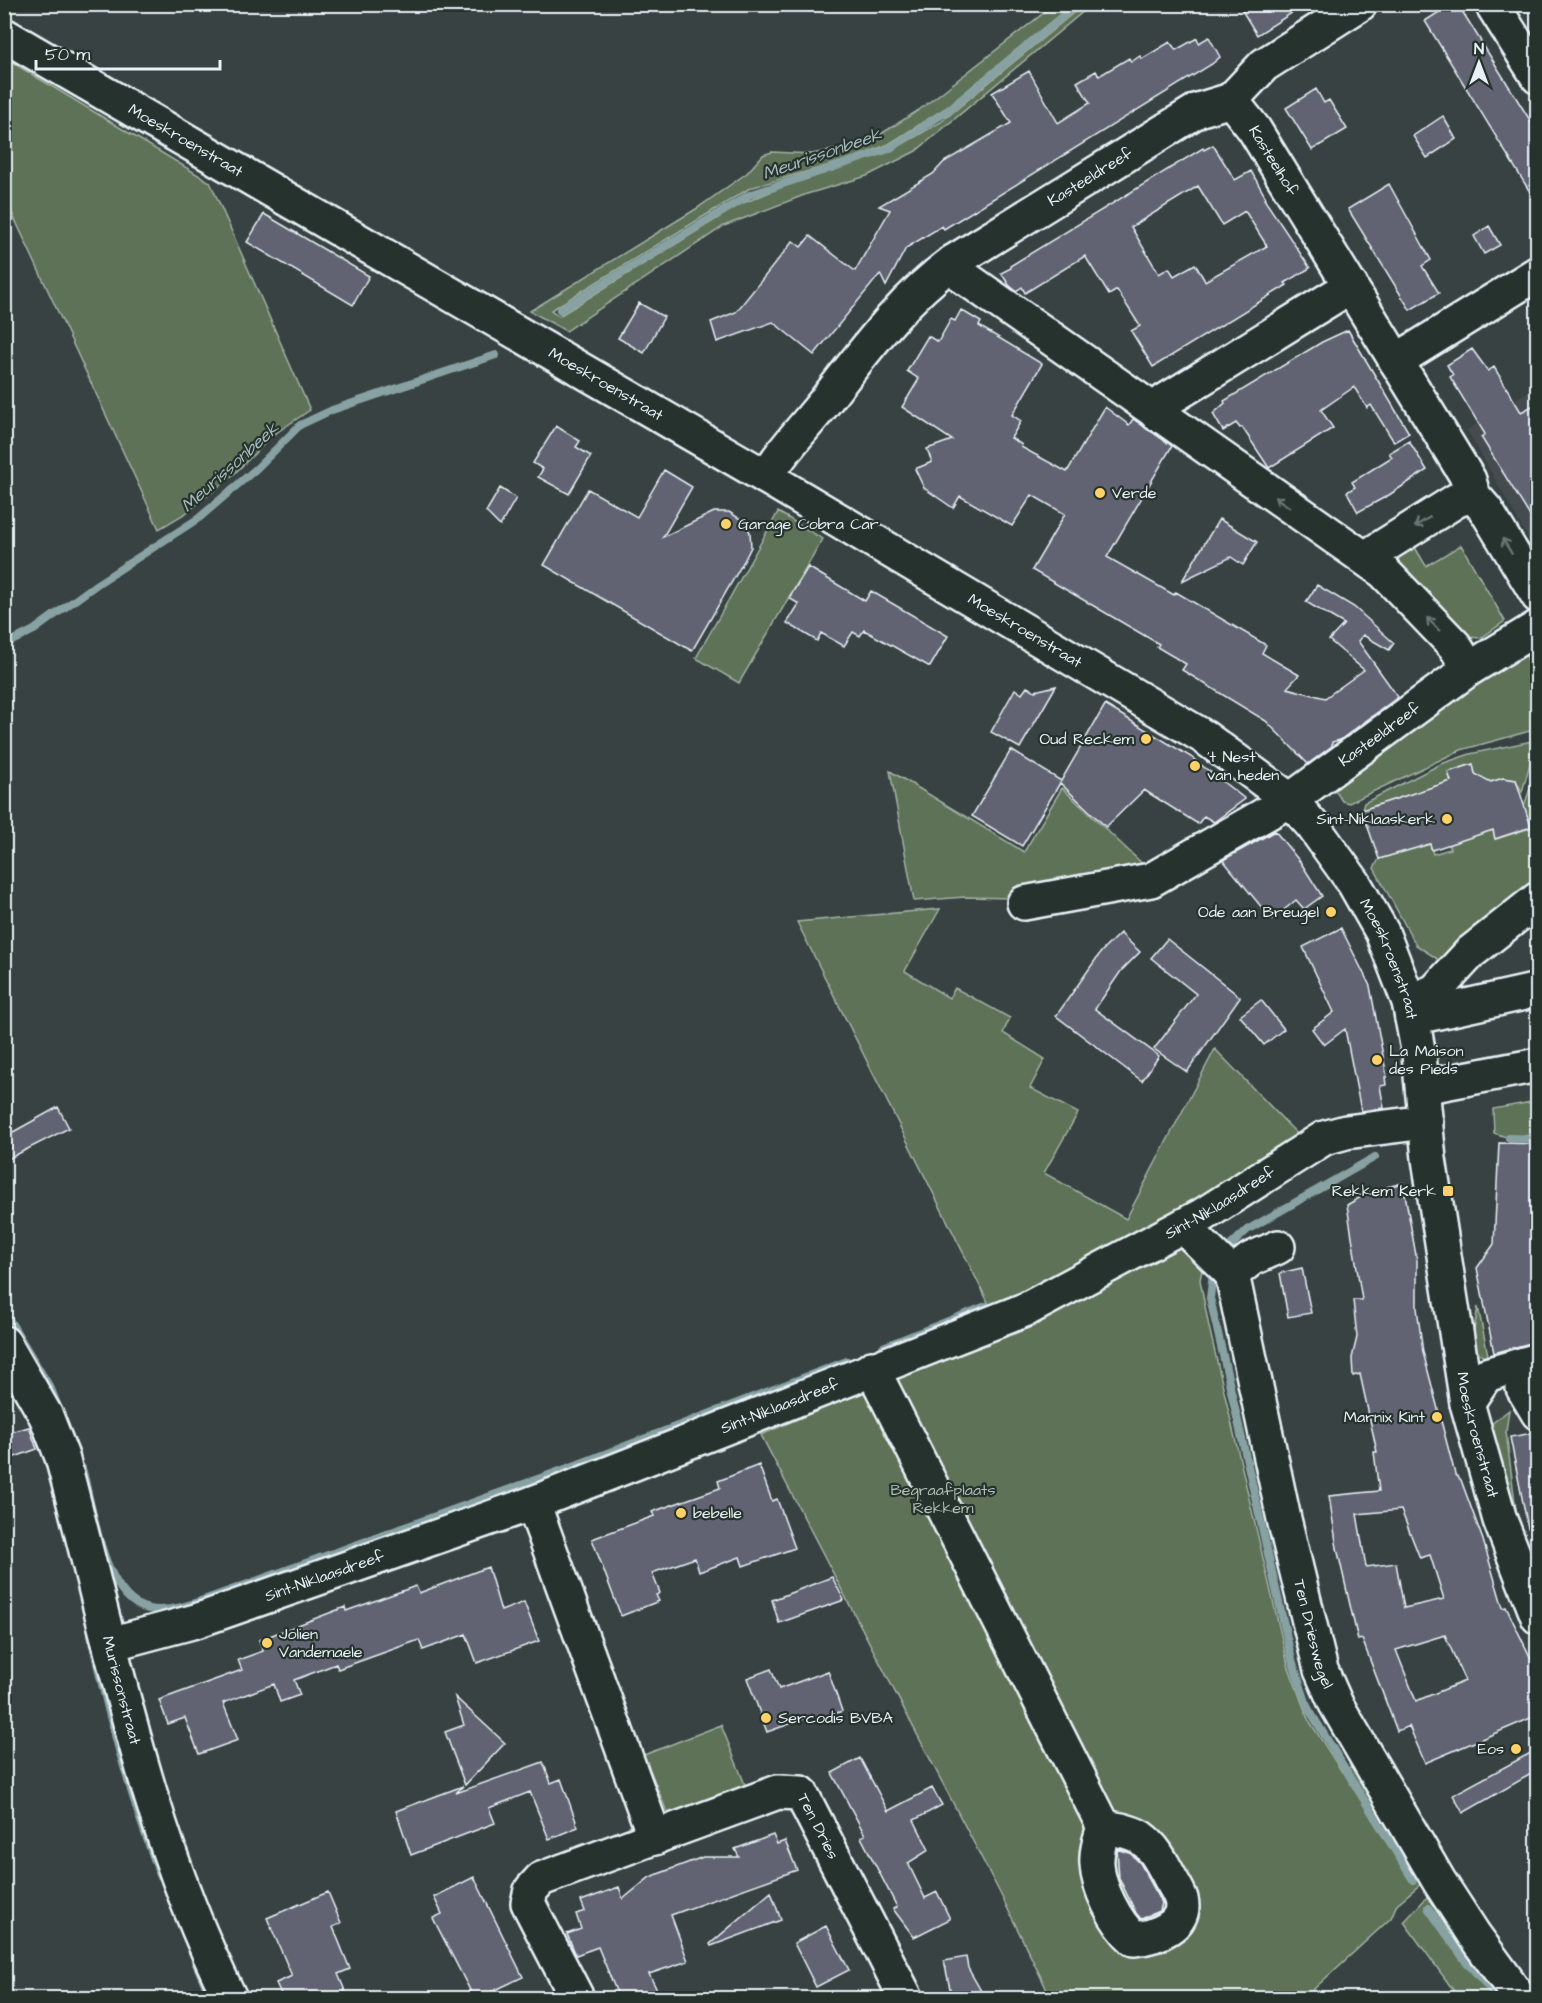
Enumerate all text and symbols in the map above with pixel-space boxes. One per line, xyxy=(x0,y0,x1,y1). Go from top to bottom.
scale bar xyxy=(36,33,220,71)
north arrow xyxy=(1449,33,1509,93)
text: N xyxy=(1474,38,1484,60)
text: 50 m xyxy=(45,42,90,67)
street label: Moeskroenstraat xyxy=(124,98,248,183)
street label: Kasteelhof xyxy=(1243,121,1303,200)
water label: Meurissonbeek xyxy=(759,122,886,186)
street label: Kasteeldreef xyxy=(1043,142,1137,212)
street label: Moeskroenstraat xyxy=(545,342,668,426)
water label: Meurissonbeek xyxy=(175,416,285,518)
place label: Verde xyxy=(1112,482,1157,504)
marker: Verde xyxy=(1093,486,1107,500)
one-way arrow xyxy=(1274,496,1290,508)
place label: Garage Cobra Car xyxy=(738,513,879,536)
one-way arrow xyxy=(1414,516,1431,528)
marker: Garage Cobra Car xyxy=(719,517,733,531)
one-way arrow xyxy=(1501,538,1513,555)
street label: Moeskroenstraat xyxy=(964,588,1087,673)
one-way arrow xyxy=(1426,616,1440,631)
street label: Kasteeldreef xyxy=(1334,697,1425,772)
place label: Oud Reckem xyxy=(1039,728,1135,750)
marker: Oud Reckem xyxy=(1139,732,1153,746)
place label: 't Nest van heden xyxy=(1207,746,1279,786)
marker: 't Nest van heden xyxy=(1188,759,1202,773)
place label: Sint-Niklaaskerk xyxy=(1317,808,1435,830)
marker: Sint-Niklaaskerk xyxy=(1440,812,1454,826)
street label: Moeskroenstraat xyxy=(1354,895,1423,1022)
place label: Ode aan Breugel xyxy=(1198,901,1319,924)
marker: Ode aan Breugel xyxy=(1324,905,1338,919)
place label: La Maison des Pieds xyxy=(1389,1040,1463,1080)
marker: La Maison des Pieds xyxy=(1370,1053,1384,1067)
street label: Sint-Niklaasdreef xyxy=(1161,1161,1280,1244)
place label: Rekkem Kerk xyxy=(1332,1180,1436,1202)
marker: Rekkem Kerk xyxy=(1441,1184,1455,1198)
street label: Moeskroenstraat xyxy=(1451,1370,1504,1501)
street label: Sint-Niklaasdreef xyxy=(717,1373,842,1439)
place label: Marnix Kint xyxy=(1344,1406,1426,1428)
marker: Marnix Kint xyxy=(1430,1410,1444,1424)
park label: Begraafplaats Rekkem xyxy=(890,1479,996,1519)
place label: bebelle xyxy=(693,1502,742,1524)
marker: bebelle xyxy=(674,1506,688,1520)
street label: Sint-Niklaasdreef xyxy=(262,1545,387,1607)
street label: Ten Drieswegel xyxy=(1288,1577,1339,1692)
place label: Jolien Vandemaele xyxy=(279,1623,363,1663)
street label: Murissonstraat xyxy=(97,1634,147,1748)
marker: Jolien Vandemaele xyxy=(260,1636,274,1650)
place label: Sercodis BVBA xyxy=(778,1707,893,1729)
marker: Sercodis BVBA xyxy=(759,1711,773,1725)
place label: Eos xyxy=(1478,1738,1504,1760)
marker: Eos xyxy=(1509,1742,1523,1756)
street label: Ten Dries xyxy=(792,1790,844,1863)

